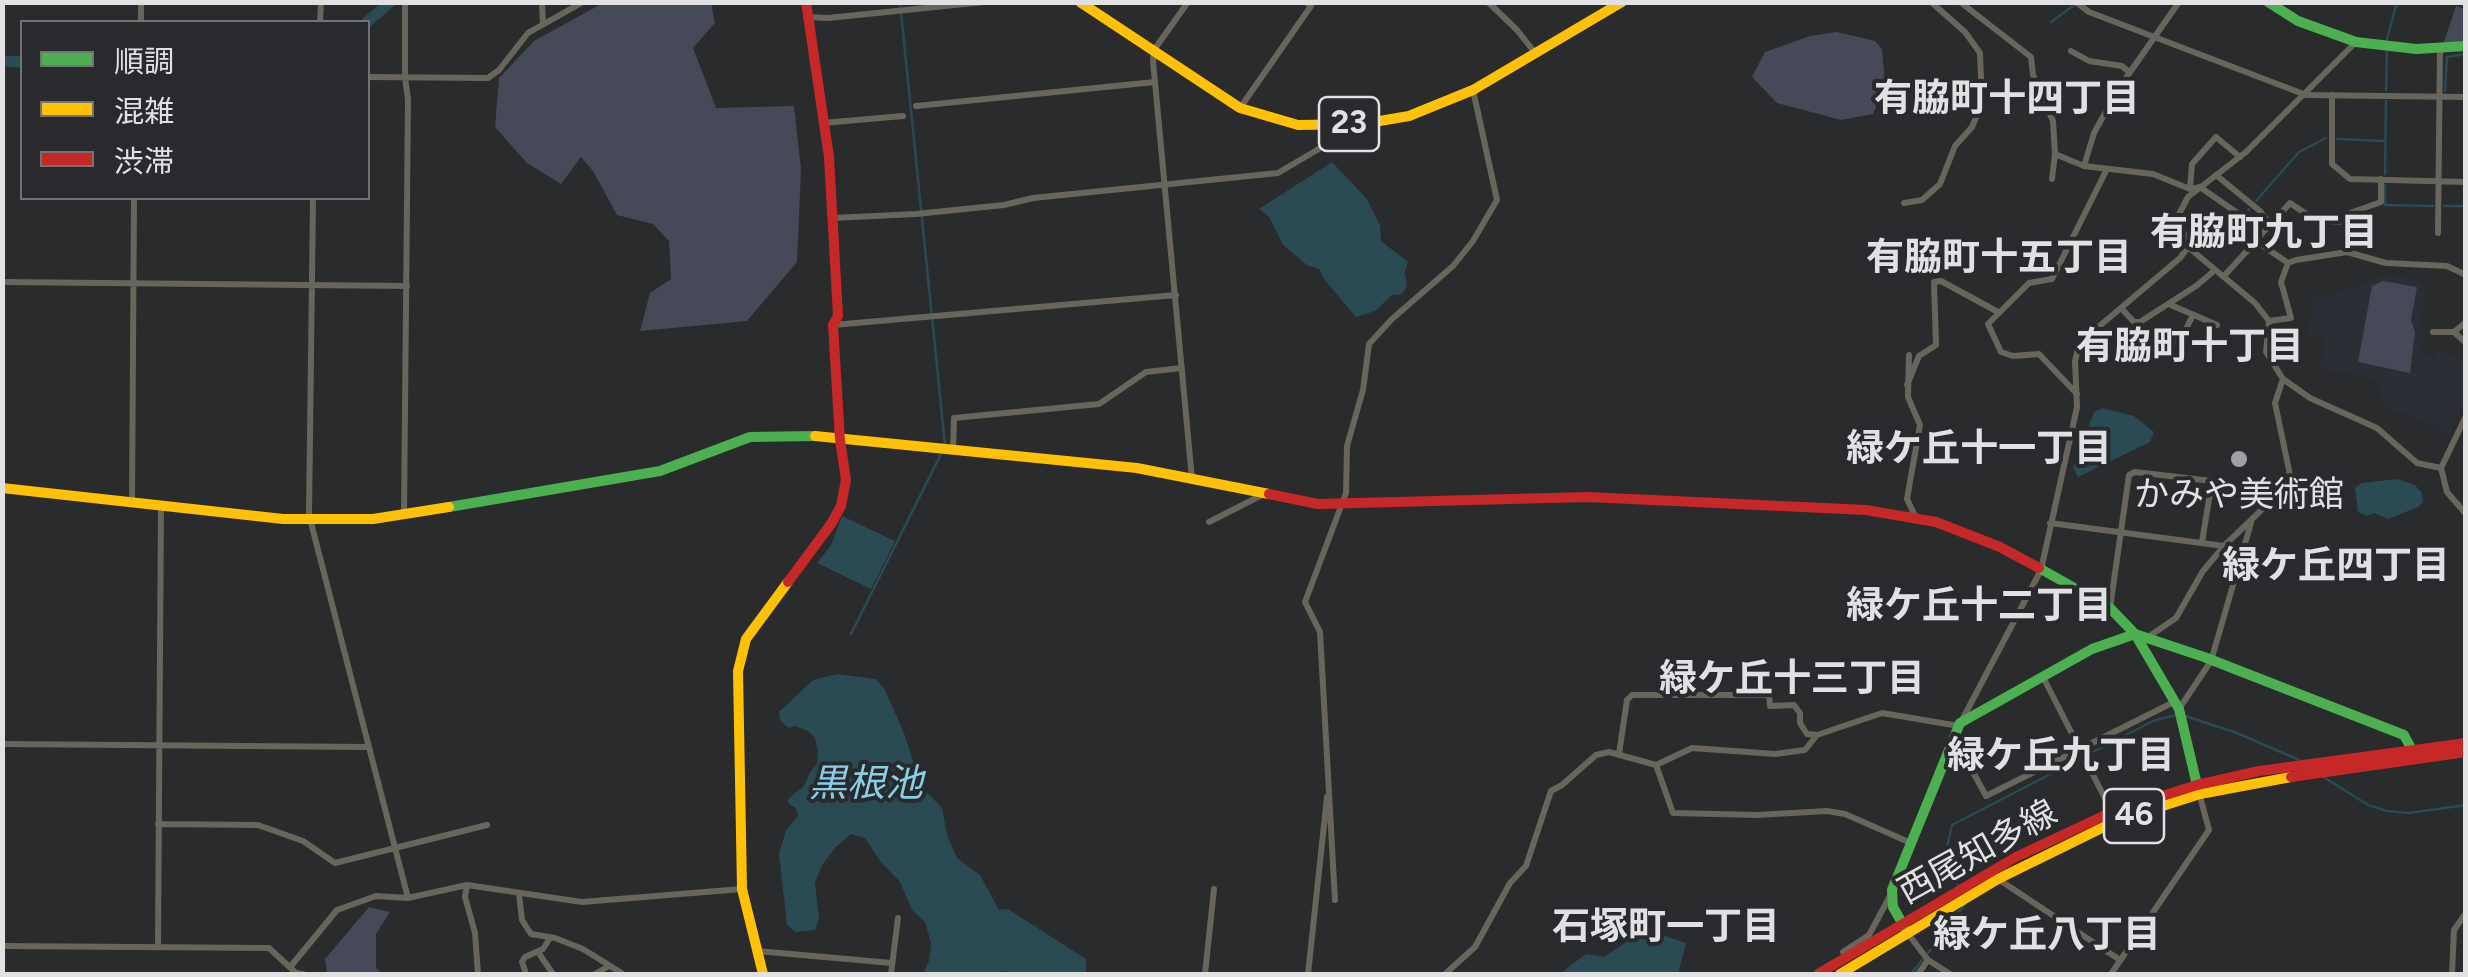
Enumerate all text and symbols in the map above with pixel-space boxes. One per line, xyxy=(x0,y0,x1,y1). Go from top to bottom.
legend xyxy=(20,20,370,200)
text: 順調 xyxy=(114,43,174,80)
district label: 有脇町十四丁目 xyxy=(1874,77,2140,123)
text: 混雑 xyxy=(114,93,174,130)
road number: 23 xyxy=(1319,97,1379,151)
text: 渋滞 xyxy=(114,143,174,180)
district label: 有脇町九丁目 xyxy=(2150,211,2378,257)
district label: 有脇町十五丁目 xyxy=(1866,236,2132,282)
district label: 有脇町十丁目 xyxy=(2076,325,2304,371)
district label: 緑ケ丘十一丁目 xyxy=(1846,427,2112,473)
marker: かみや美術館 xyxy=(2228,448,2250,470)
place label: かみや美術館 xyxy=(2134,475,2344,517)
district label: 緑ケ丘四丁目 xyxy=(2222,544,2450,590)
district label: 緑ケ丘十二丁目 xyxy=(1846,584,2112,630)
district label: 緑ケ丘十三丁目 xyxy=(1659,657,1925,703)
district label: 緑ケ丘九丁目 xyxy=(1947,734,2175,780)
water label: 黒根池 xyxy=(809,762,923,808)
road number: 46 xyxy=(2104,789,2164,843)
street label: 西尾知多線 xyxy=(1891,792,2065,914)
district label: 石塚町一丁目 xyxy=(1552,905,1780,951)
district label: 緑ケ丘八丁目 xyxy=(1933,913,2161,959)

